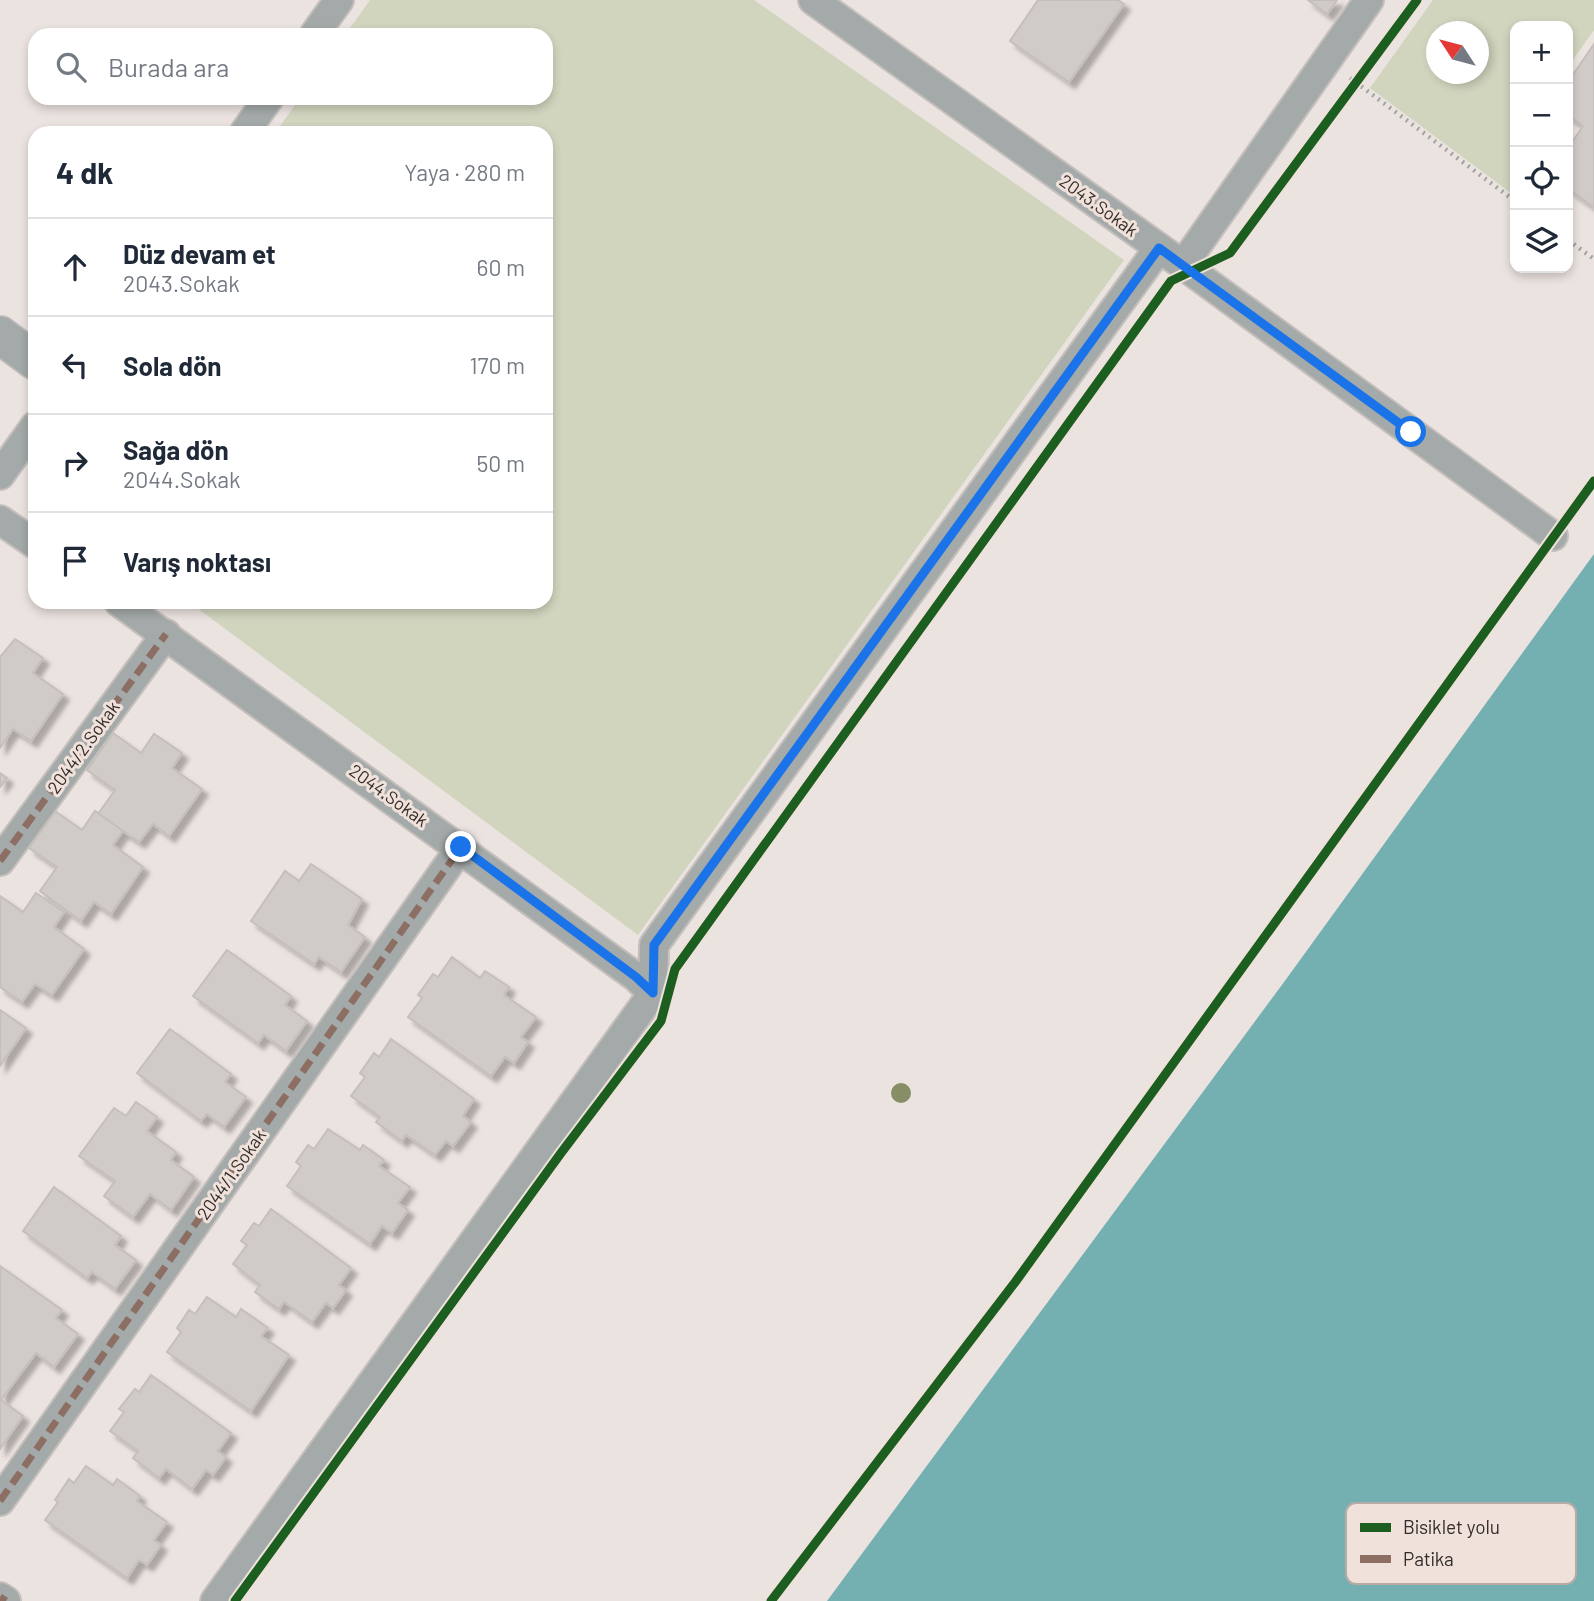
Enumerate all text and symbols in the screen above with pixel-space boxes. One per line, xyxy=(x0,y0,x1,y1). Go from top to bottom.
north arrow xyxy=(1426,21,1489,84)
map controls xyxy=(1510,21,1573,273)
button: + xyxy=(1510,21,1573,84)
search box xyxy=(28,28,553,105)
icon: search xyxy=(52,48,90,86)
text: Burada ara xyxy=(108,51,229,82)
button: − xyxy=(1510,84,1573,147)
button: locate xyxy=(1510,147,1573,210)
text: 4 dk xyxy=(56,154,113,190)
text: Yaya · 280 m xyxy=(404,158,525,186)
street label: 2043.Sokak xyxy=(1056,169,1142,241)
button: layers xyxy=(1510,210,1573,273)
text: Düz devam et xyxy=(123,238,276,269)
icon: ahead xyxy=(56,248,94,286)
text: 60 m xyxy=(477,253,525,281)
text: 2043.Sokak xyxy=(123,269,240,297)
icon: left xyxy=(56,346,94,384)
text: Sola dön xyxy=(123,350,221,381)
text: 170 m xyxy=(469,351,525,379)
route start xyxy=(1395,416,1426,447)
text: Sağa dön xyxy=(123,434,229,465)
icon: right xyxy=(56,444,94,482)
text: 50 m xyxy=(477,449,525,477)
text: 2044.Sokak xyxy=(123,465,241,493)
icon: arrive xyxy=(56,542,94,580)
text: Varış noktası xyxy=(123,546,271,577)
street label: 2044/2.Sokak xyxy=(42,696,124,798)
street label: 2044.Sokak xyxy=(345,759,433,831)
route end xyxy=(445,831,476,862)
street label: 2044/1.Sokak xyxy=(192,1124,270,1224)
legend xyxy=(1346,1503,1576,1584)
text: Bisiklet yolu xyxy=(1403,1515,1500,1538)
text: Patika xyxy=(1403,1547,1454,1570)

